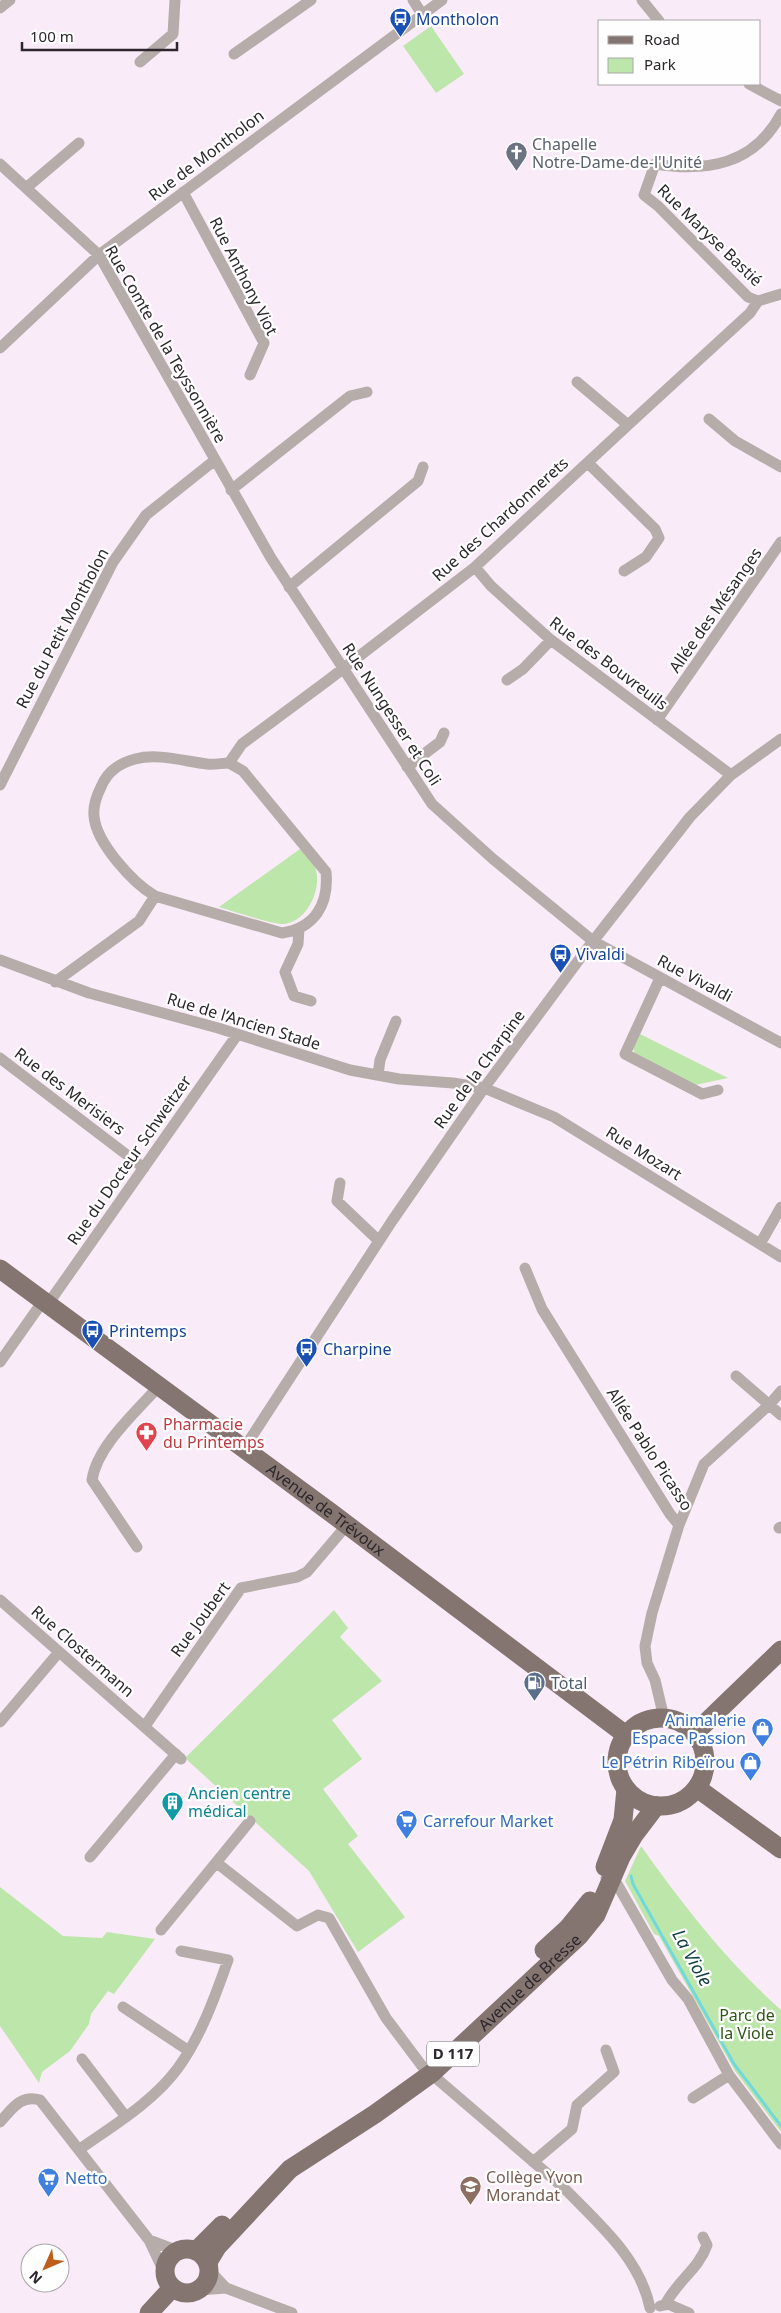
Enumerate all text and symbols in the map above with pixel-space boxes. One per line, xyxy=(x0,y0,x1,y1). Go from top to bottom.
bus stop icon: Montholon xyxy=(388,7,412,38)
place label: Montholon xyxy=(416,8,499,30)
scale bar xyxy=(22,20,178,52)
legend xyxy=(598,20,761,85)
text: 100 m xyxy=(30,26,74,46)
text: Road xyxy=(644,29,680,49)
text: Park xyxy=(644,54,676,74)
street label: Rue de Montholon xyxy=(144,104,268,206)
place label: Chapelle Notre-Dame-de-l'Unité xyxy=(532,133,702,173)
church icon: Chapelle Notre-Dame-de-l'Unité xyxy=(504,141,528,172)
street label: Rue Maryse Bastié xyxy=(653,179,767,291)
street label: Rue Anthony Viot xyxy=(205,213,283,339)
street label: Rue Comte de la Teyssonnière xyxy=(100,241,232,447)
street label: Rue des Chardonnerets xyxy=(427,452,573,586)
street label: Allée des Mésanges xyxy=(664,543,766,677)
street label: Rue du Petit Montholon xyxy=(10,544,114,712)
street label: Rue des Bouvreuils xyxy=(545,611,673,715)
street label: Rue Nungesser et Coli xyxy=(338,638,446,790)
bus stop icon: Vivaldi xyxy=(548,942,572,973)
place label: Vivaldi xyxy=(576,943,625,965)
street label: Rue Vivaldi xyxy=(654,949,736,1007)
street label: Rue de l’Ancien Stade xyxy=(165,987,323,1055)
street label: Rue de la Charpine xyxy=(428,1005,530,1133)
street label: Rue des Merisiers xyxy=(10,1042,130,1140)
street label: Rue du Docteur Schweitzer xyxy=(62,1070,196,1249)
street label: Rue Mozart xyxy=(602,1121,686,1185)
bus stop icon: Printemps xyxy=(81,1319,105,1350)
place label: Printemps xyxy=(109,1320,187,1342)
bus stop icon: Charpine xyxy=(295,1337,319,1368)
place label: Charpine xyxy=(323,1338,391,1360)
street label: Allée Pablo Picasso xyxy=(602,1383,698,1515)
place label: Pharmacie du Printemps xyxy=(163,1413,264,1453)
pharmacy icon: Pharmacie du Printemps xyxy=(135,1421,159,1452)
street label: Avenue de Trévoux xyxy=(262,1458,390,1561)
street label: Rue Joubert xyxy=(165,1577,235,1661)
street label: Rue Clostermann xyxy=(27,1600,139,1702)
fuel station icon: Total xyxy=(523,1671,547,1702)
place label: Total xyxy=(551,1672,587,1694)
place label: Animalerie Espace Passion xyxy=(632,1709,746,1749)
shop icon: Animalerie Espace Passion xyxy=(750,1717,774,1748)
shop icon: Le Pétrin Ribeïrou xyxy=(739,1750,763,1781)
place label: Le Pétrin Ribeïrou xyxy=(601,1751,735,1773)
place label: Ancien centre médical xyxy=(188,1782,291,1822)
building icon: Ancien centre médical xyxy=(160,1790,184,1821)
supermarket icon: Carrefour Market xyxy=(395,1809,419,1840)
place label: Carrefour Market xyxy=(423,1810,554,1832)
water label: La Viole xyxy=(667,1925,718,1990)
street label: Avenue de Bresse xyxy=(473,1929,586,2036)
park label: Parc de la Viole xyxy=(719,2004,775,2044)
road number: D 117 xyxy=(427,2042,479,2066)
supermarket icon: Netto xyxy=(37,2166,61,2197)
place label: Collège Yvon Morandat xyxy=(486,2166,583,2206)
place label: Netto xyxy=(65,2167,107,2189)
school or university icon: Collège Yvon Morandat xyxy=(458,2174,482,2205)
north arrow xyxy=(20,2243,70,2293)
text: N xyxy=(25,2267,46,2288)

